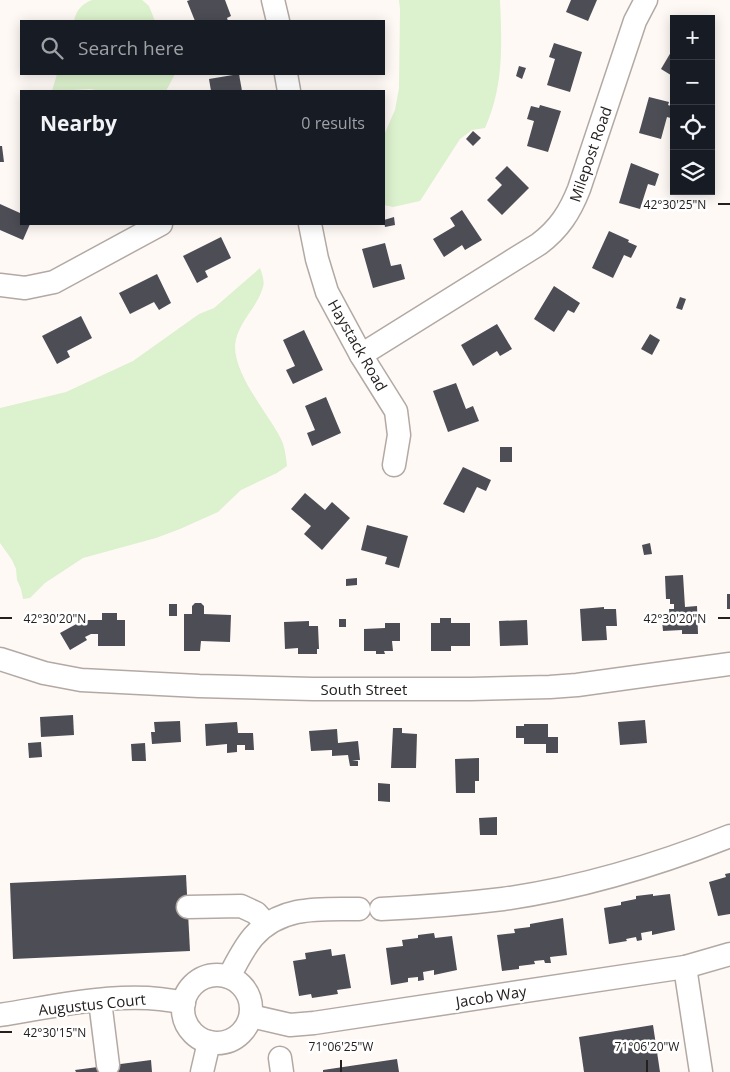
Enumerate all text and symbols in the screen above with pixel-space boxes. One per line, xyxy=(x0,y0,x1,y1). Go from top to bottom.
map controls xyxy=(670,15,715,195)
button: + xyxy=(670,15,715,60)
search box xyxy=(20,20,385,75)
icon: search xyxy=(38,34,66,62)
text: Search here xyxy=(78,35,184,61)
button: − xyxy=(670,60,715,105)
street label: Milepost Road xyxy=(564,104,616,204)
button: locate xyxy=(670,105,715,150)
text: Nearby xyxy=(40,109,117,137)
text: 0 results xyxy=(301,112,365,134)
button: layers xyxy=(670,150,715,195)
text: 42°30'25"N xyxy=(644,196,706,213)
street label: Haystack Road xyxy=(324,296,392,394)
text: 42°30'20"N xyxy=(24,610,86,627)
text: 42°30'20"N xyxy=(644,610,706,627)
street label: South Street xyxy=(321,679,407,699)
street label: Jacob Way xyxy=(452,980,528,1012)
street label: Augustus Court xyxy=(37,988,147,1020)
text: 42°30'15"N xyxy=(24,1024,86,1041)
text: 71°06'25"W xyxy=(309,1038,373,1055)
text: 71°06'20"W xyxy=(615,1038,679,1055)

